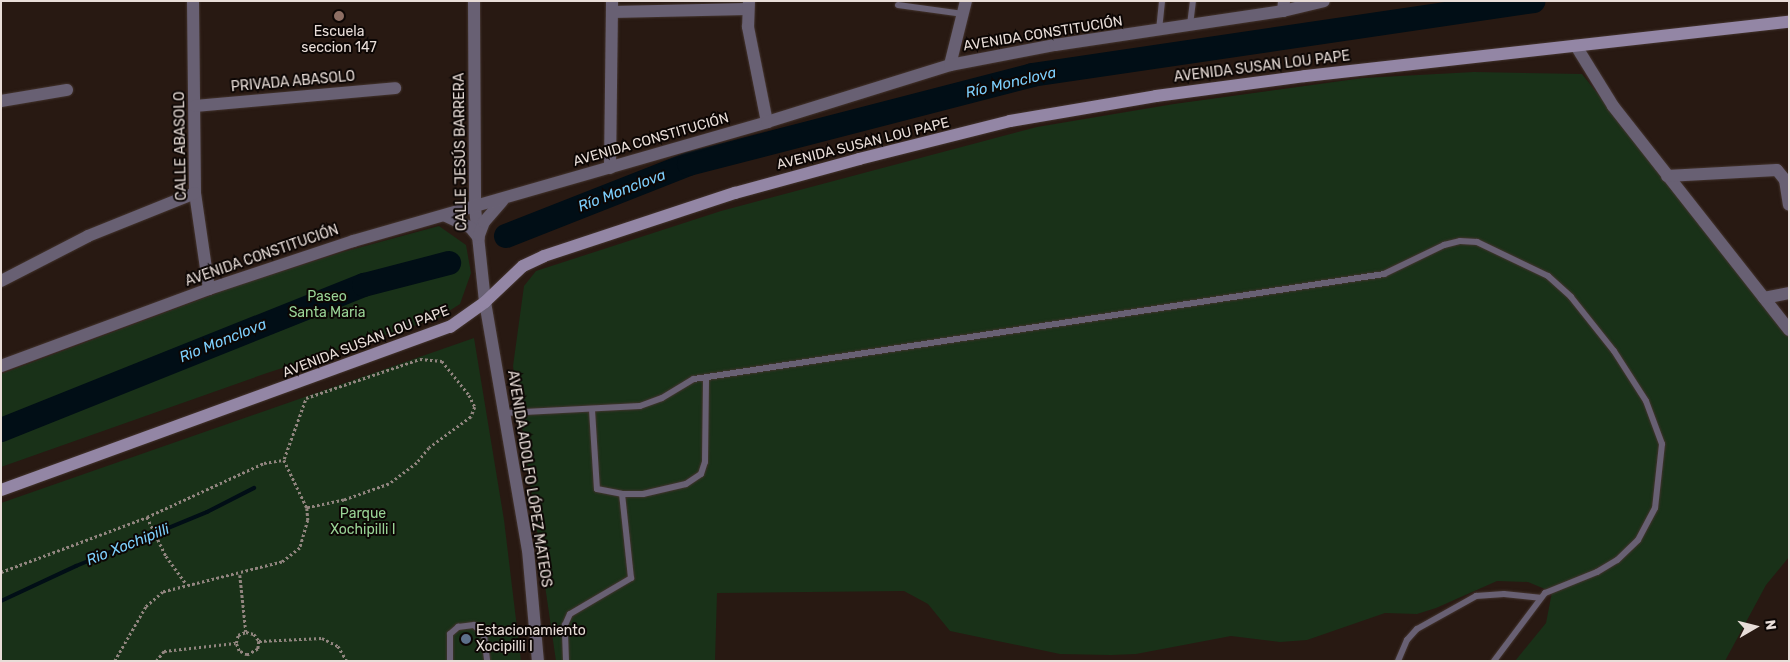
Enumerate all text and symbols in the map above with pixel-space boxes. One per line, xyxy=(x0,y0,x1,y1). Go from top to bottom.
marker: Escuela seccion 147 xyxy=(333,10,345,22)
street label: AVENIDA CONSTITUCIÓN xyxy=(962,13,1124,55)
place label: Escuela seccion 147 xyxy=(301,24,377,56)
street label: AVENIDA SUSAN LOU PAPE xyxy=(1173,48,1351,86)
water label: Río Monclova xyxy=(964,64,1058,102)
street label: PRIVADA ABASOLO xyxy=(230,68,356,96)
street label: CALLE JESÚS BARRERA xyxy=(451,73,471,231)
street label: CALLE ABASOLO xyxy=(172,91,190,201)
street label: AVENIDA CONSTITUCIÓN xyxy=(571,110,731,170)
street label: AVENIDA SUSAN LOU PAPE xyxy=(775,114,951,174)
water label: Río Monclova xyxy=(576,166,668,216)
street label: AVENIDA CONSTITUCIÓN xyxy=(183,222,341,290)
park label: Paseo Santa Maria xyxy=(289,289,365,322)
street label: AVENIDA SUSAN LOU PAPE xyxy=(280,302,452,382)
water label: Rio Monclova xyxy=(177,315,269,367)
street label: AVENIDA ADOLFO LÓPEZ MATEOS xyxy=(503,369,555,589)
park label: Parque Xochipilli I xyxy=(330,506,396,538)
water label: Rio Xochipilli xyxy=(84,520,172,570)
north arrow xyxy=(1730,602,1780,652)
text: N xyxy=(1761,619,1779,631)
place label: Estacionamiento Xocipilli I xyxy=(476,623,586,656)
marker: Estacionamiento Xocipilli I xyxy=(460,633,472,645)

